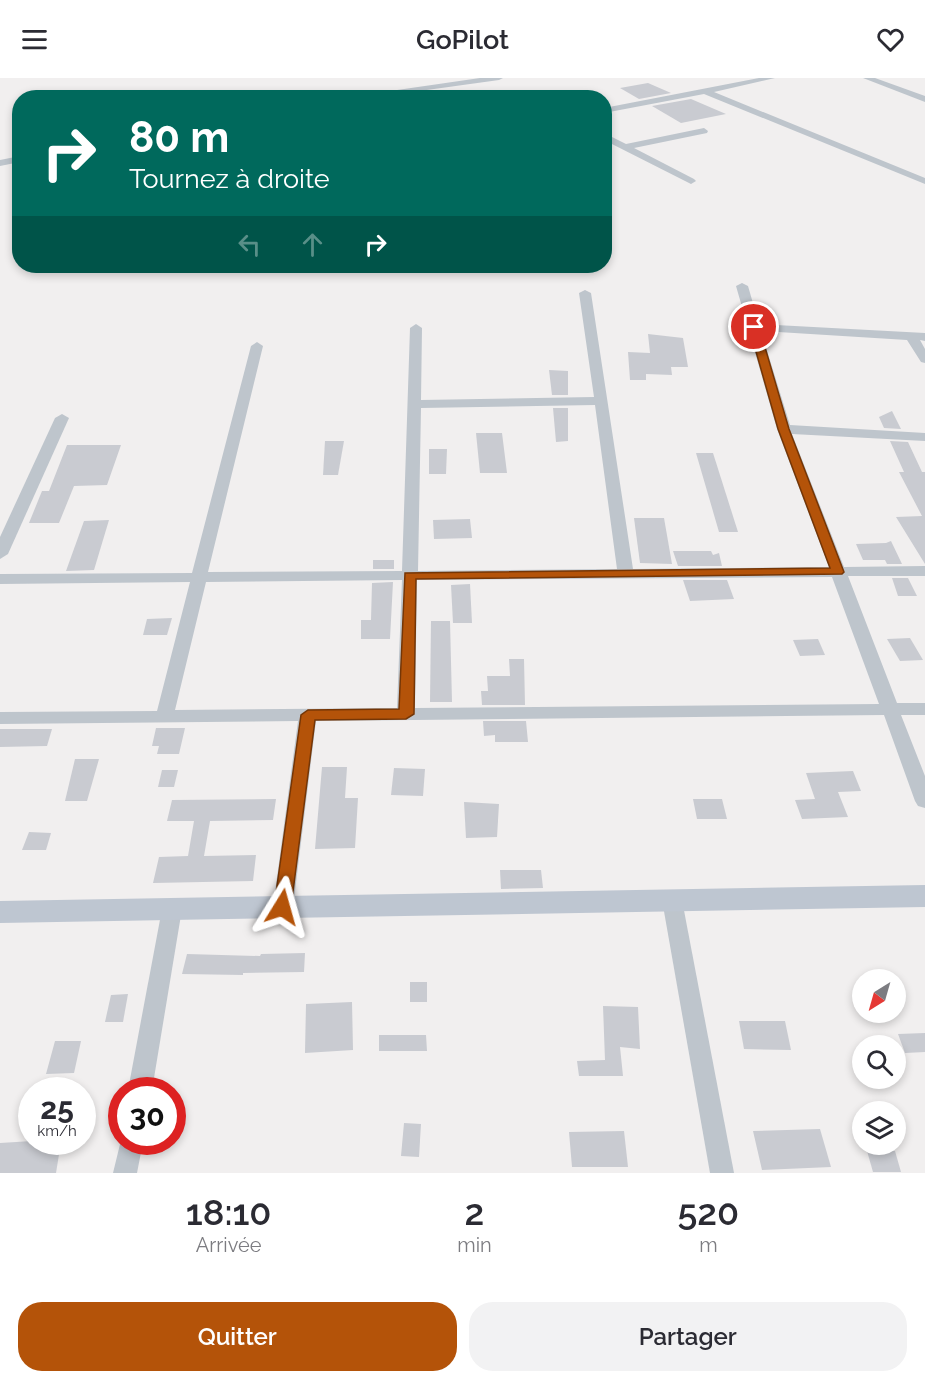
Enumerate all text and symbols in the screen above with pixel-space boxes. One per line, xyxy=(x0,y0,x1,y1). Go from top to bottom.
icon: menu xyxy=(18,23,51,56)
icon: heart xyxy=(874,23,907,56)
text: GoPilot xyxy=(416,24,509,55)
text: 80 m xyxy=(129,113,229,162)
icon: right xyxy=(30,114,108,192)
text: Tournez à droite xyxy=(129,163,330,194)
icon: left xyxy=(233,228,266,261)
icon: ahead xyxy=(296,228,329,261)
icon: right xyxy=(359,228,392,261)
pin xyxy=(728,301,779,352)
icon: arrive xyxy=(737,310,770,343)
position arrow xyxy=(250,875,314,939)
north arrow xyxy=(852,969,906,1023)
map controls xyxy=(852,969,906,1155)
button: search xyxy=(852,1035,906,1089)
speed limit sign: 30 xyxy=(108,1077,186,1155)
text: 25 xyxy=(40,1091,74,1126)
button: layers xyxy=(852,1101,906,1155)
text: km/h xyxy=(37,1122,77,1140)
text: 18:10 xyxy=(186,1191,271,1233)
text: 2 xyxy=(465,1191,484,1233)
text: 520 xyxy=(677,1191,739,1233)
text: Arrivée xyxy=(196,1233,261,1257)
text: min xyxy=(457,1233,492,1257)
text: m xyxy=(699,1233,718,1257)
button: Quitter xyxy=(18,1302,457,1371)
button: Partager xyxy=(469,1302,907,1371)

